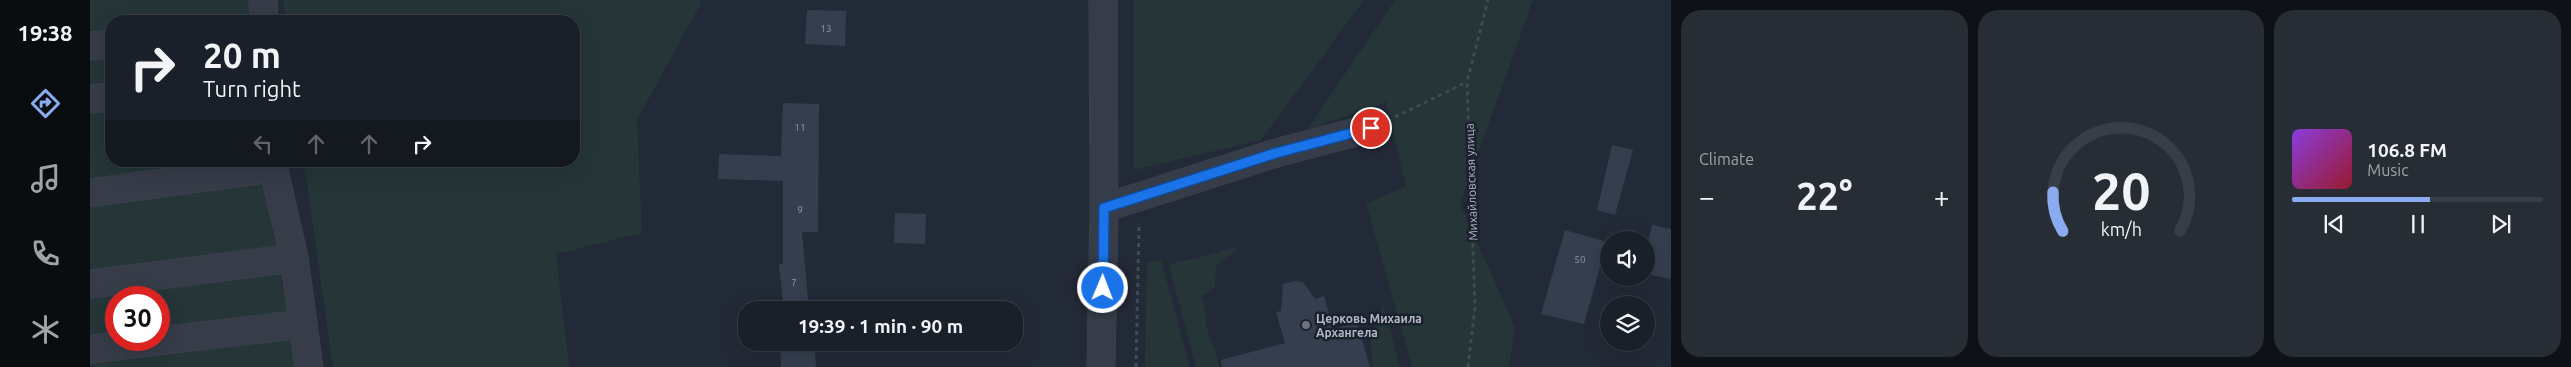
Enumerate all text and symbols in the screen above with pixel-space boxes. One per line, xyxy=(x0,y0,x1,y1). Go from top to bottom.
text: 19:38 xyxy=(17,20,73,45)
house number: 13 xyxy=(820,23,832,34)
icon: right xyxy=(120,35,185,100)
text: 20 m xyxy=(203,35,281,75)
text: Turn right xyxy=(203,76,301,101)
icon: directions xyxy=(28,86,63,121)
pin xyxy=(1350,107,1392,149)
icon: arrive xyxy=(1357,114,1385,142)
house number: 11 xyxy=(794,122,806,133)
street label: Михайловская улица xyxy=(1462,123,1480,241)
icon: left xyxy=(249,130,277,158)
icon: ahead xyxy=(302,130,330,158)
icon: ahead xyxy=(355,130,383,158)
icon: right xyxy=(408,130,436,158)
text: 106.8 FM xyxy=(2367,139,2447,161)
text: Climate xyxy=(1699,150,1754,168)
icon: music xyxy=(28,161,63,196)
text: Music xyxy=(2367,161,2409,179)
text: 20 xyxy=(2092,162,2150,220)
text: 22° xyxy=(1796,175,1852,217)
text: − xyxy=(1699,181,1715,212)
text: + xyxy=(1934,181,1950,212)
house number: 9 xyxy=(797,204,803,215)
icon: previous xyxy=(2320,210,2348,238)
icon: pause xyxy=(2404,210,2432,238)
icon: next xyxy=(2487,210,2515,238)
text: km/h xyxy=(2100,219,2142,239)
map controls xyxy=(1600,231,1655,351)
button: sound xyxy=(1600,231,1655,286)
icon: phone xyxy=(28,236,63,271)
house number: 50 xyxy=(1574,254,1586,265)
position arrow xyxy=(1076,261,1128,313)
house number: 7 xyxy=(791,277,797,288)
speed limit sign: 30 xyxy=(105,286,170,351)
button: layers xyxy=(1600,296,1655,351)
icon: climate xyxy=(28,312,63,347)
place label: Церковь Михаила Архангела xyxy=(1316,312,1422,339)
text: 19:39 · 1 min · 90 m xyxy=(798,315,963,337)
marker: Церковь Михаила Архангела xyxy=(1300,319,1312,331)

